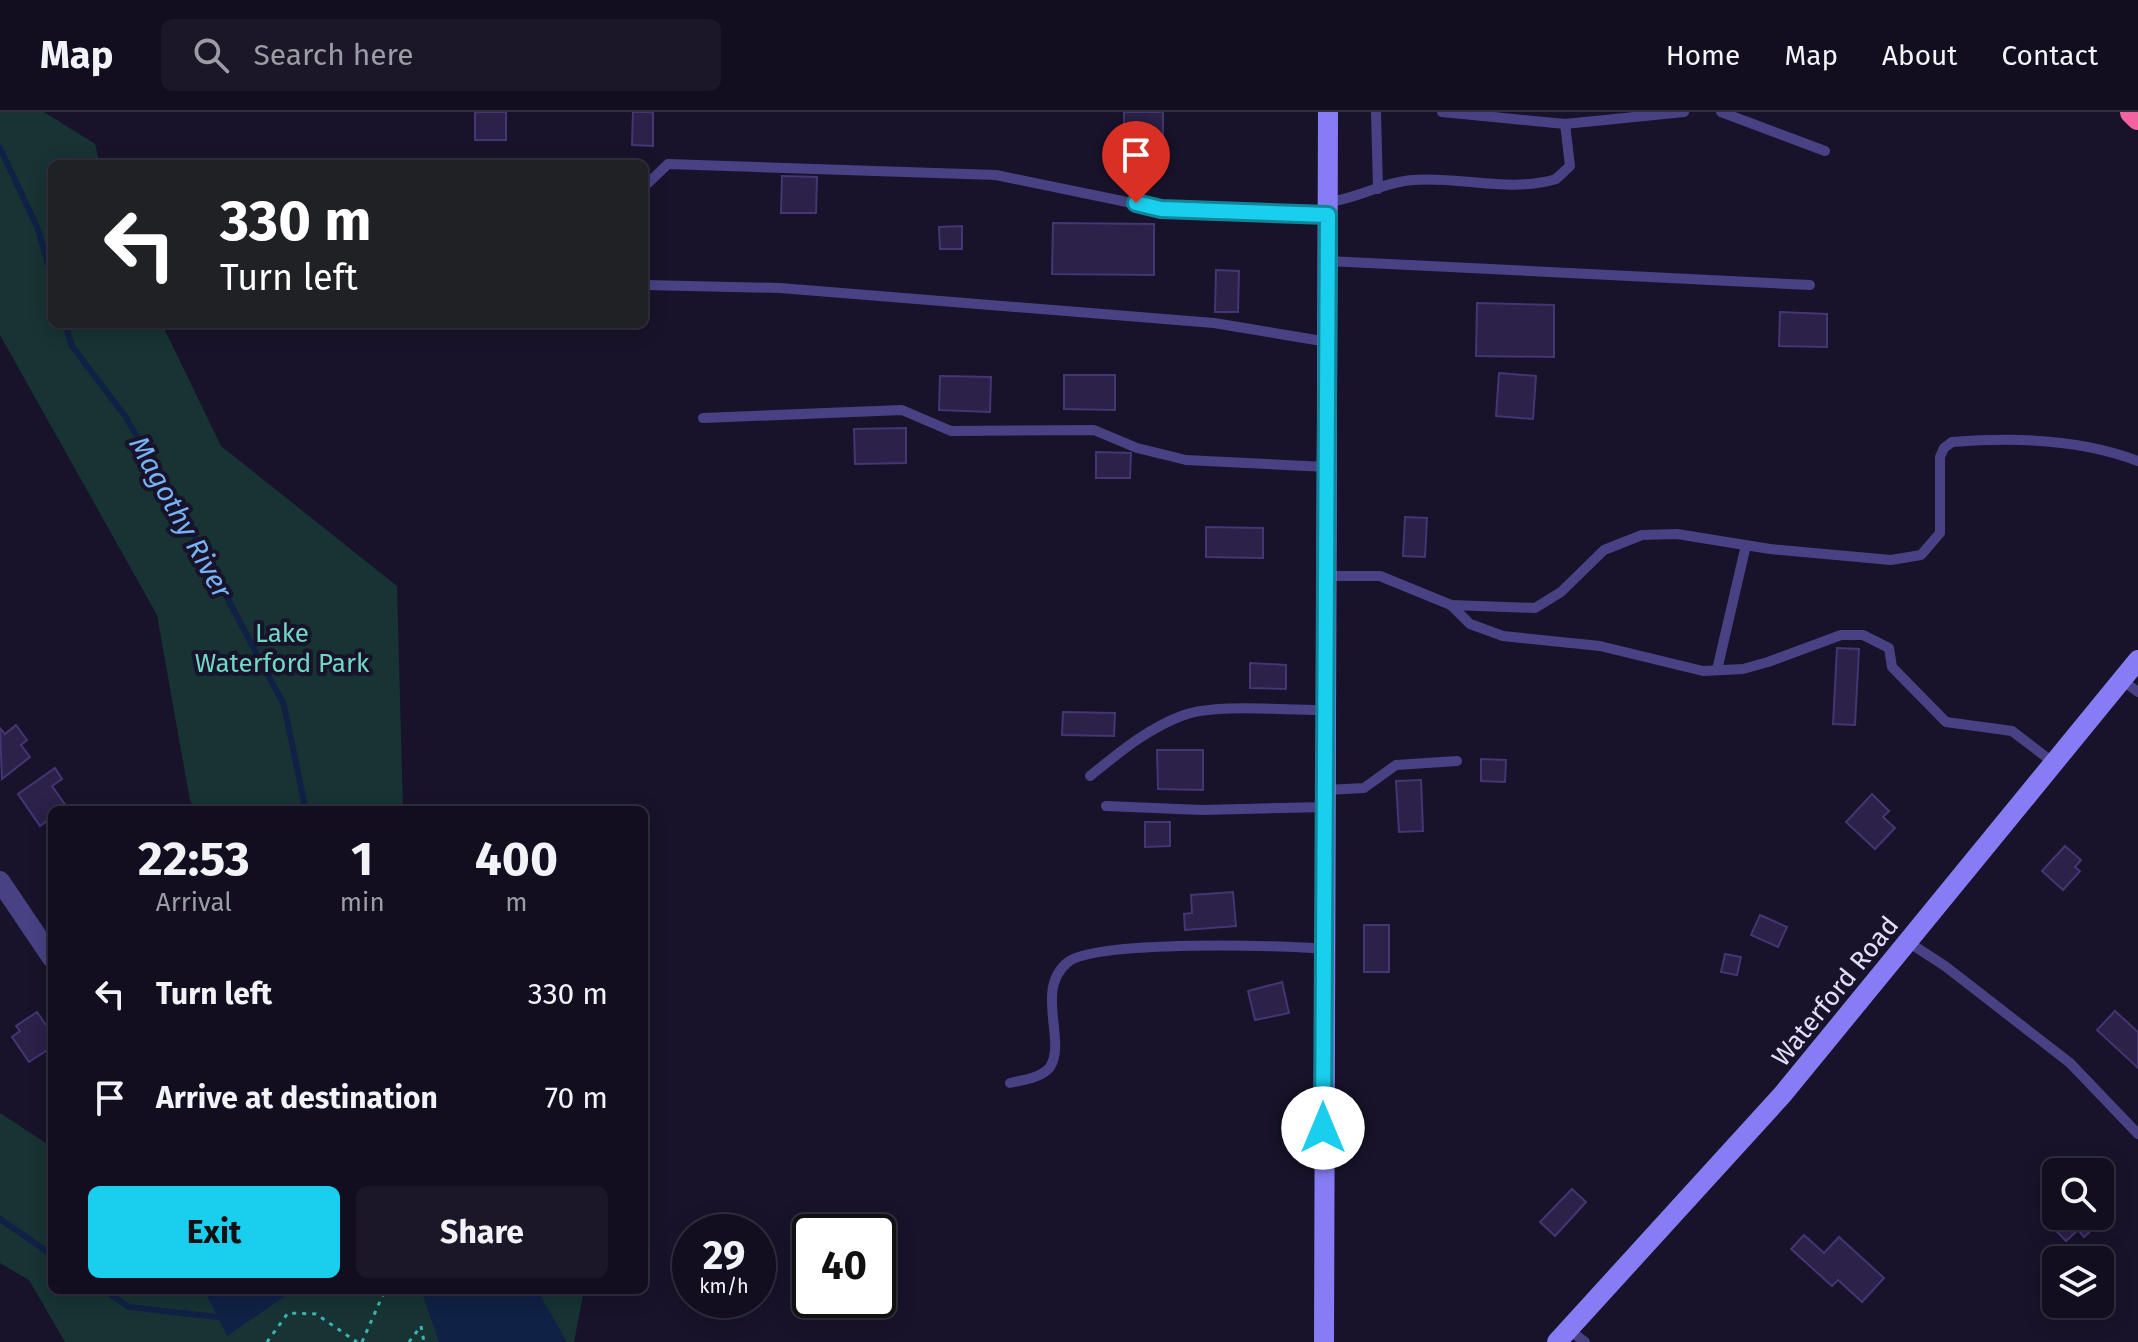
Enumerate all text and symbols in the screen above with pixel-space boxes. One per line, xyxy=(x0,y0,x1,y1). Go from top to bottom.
search box xyxy=(161,19,721,91)
text: Map xyxy=(40,32,113,78)
icon: search xyxy=(189,33,233,77)
text: Search here xyxy=(253,37,414,73)
text: Home xyxy=(1666,39,1740,72)
text: Map xyxy=(1784,39,1838,72)
text: About xyxy=(1882,39,1957,72)
text: Contact xyxy=(2001,39,2098,72)
pin xyxy=(1102,121,1170,203)
icon: arrive xyxy=(1114,133,1158,177)
text: 330 m xyxy=(220,188,372,255)
icon: left xyxy=(88,192,192,296)
text: Turn left xyxy=(220,256,358,300)
water label: Magothy River xyxy=(122,430,239,605)
park label: Lake Waterford Park xyxy=(195,618,370,679)
text: 22:53 xyxy=(138,830,250,888)
text: 1 xyxy=(351,830,373,888)
text: 400 xyxy=(475,830,558,888)
text: Arrival xyxy=(156,887,232,918)
text: min xyxy=(340,887,385,918)
text: m xyxy=(505,887,527,918)
street label: Waterford Road xyxy=(1766,910,1905,1072)
icon: left xyxy=(88,972,132,1016)
text: Turn left xyxy=(156,976,272,1012)
text: 330 m xyxy=(528,976,608,1012)
icon: arrive xyxy=(88,1076,132,1120)
text: Arrive at destination xyxy=(156,1080,438,1116)
text: 70 m xyxy=(545,1080,608,1116)
position arrow xyxy=(1281,1086,1365,1170)
map controls xyxy=(2042,1158,2114,1318)
button: search xyxy=(2042,1158,2114,1230)
button: Exit xyxy=(88,1186,340,1278)
button: Share xyxy=(356,1186,608,1278)
speed limit sign: 40 xyxy=(792,1214,896,1318)
text: 29 xyxy=(703,1232,745,1280)
button: layers xyxy=(2042,1246,2114,1318)
text: km/h xyxy=(699,1274,749,1298)

